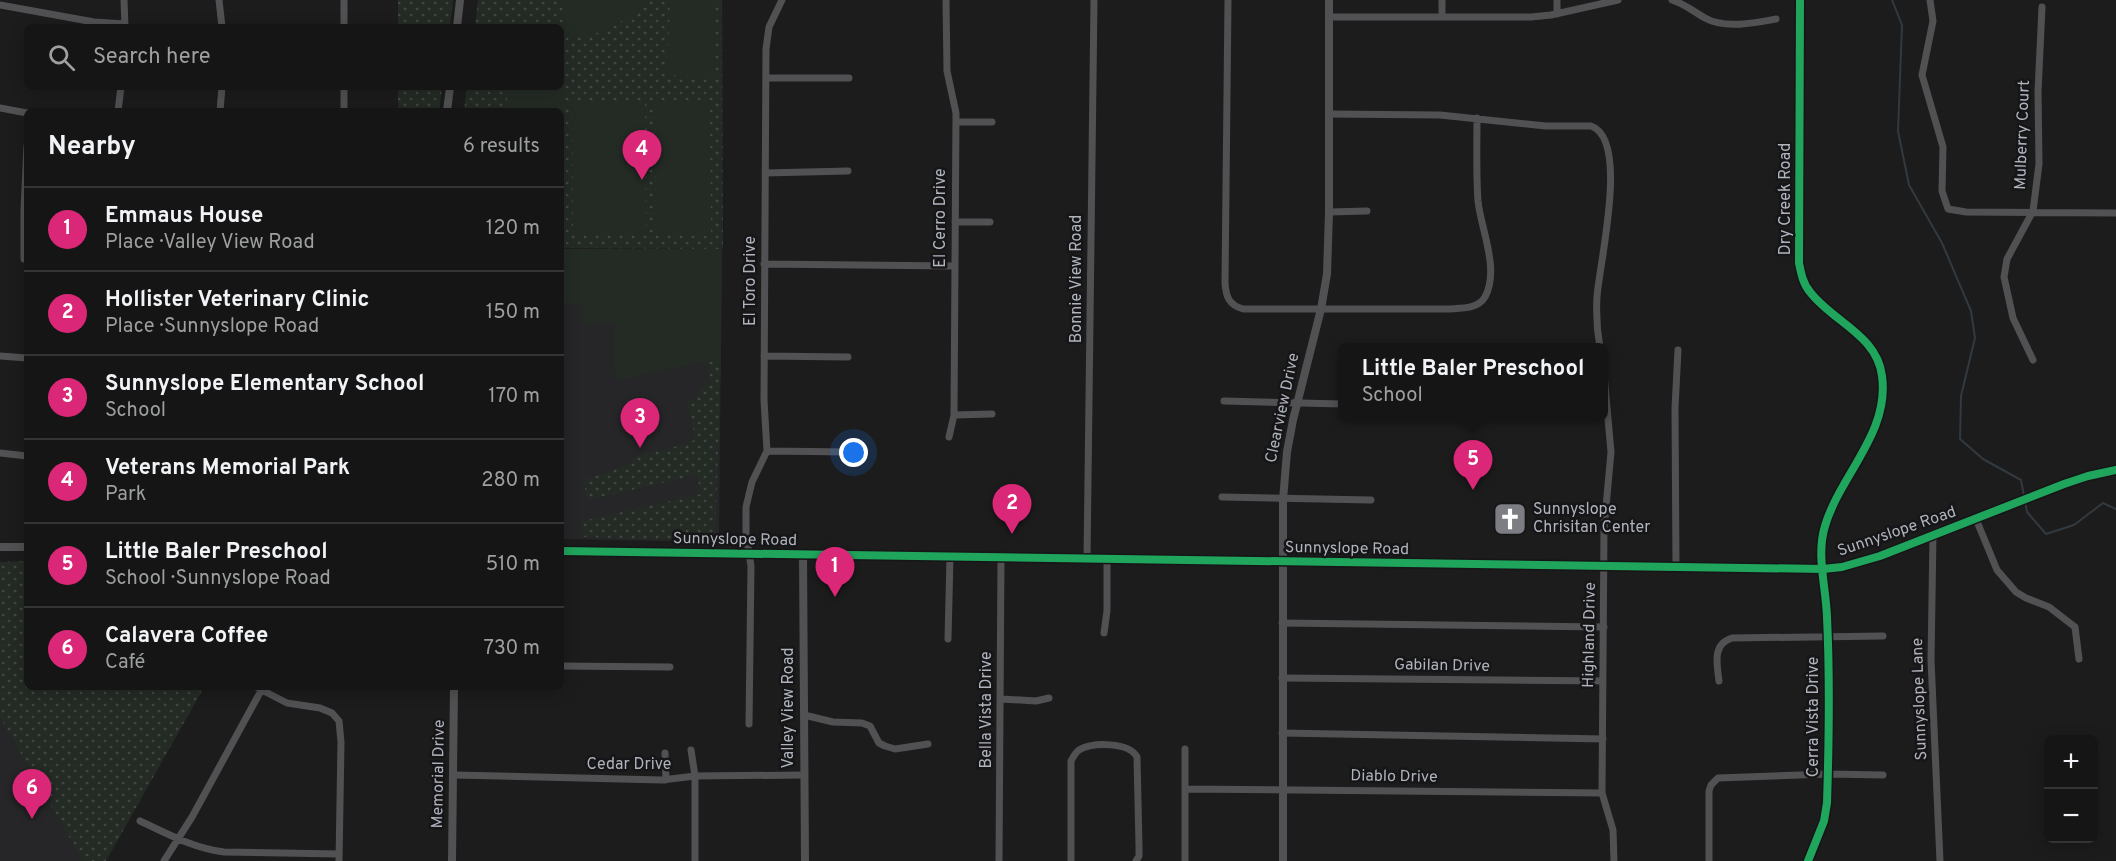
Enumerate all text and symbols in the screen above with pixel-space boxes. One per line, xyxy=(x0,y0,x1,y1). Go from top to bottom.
search box xyxy=(24,24,564,90)
icon: search xyxy=(45,41,78,74)
text: Search here xyxy=(93,44,211,71)
street label: Mulberry Court xyxy=(2011,80,2035,190)
pin: 4 xyxy=(622,130,662,180)
text: Nearby xyxy=(48,131,136,164)
text: 6 results xyxy=(463,134,540,160)
street label: Dry Creek Road xyxy=(1776,143,1796,255)
street label: El Cerro Drive xyxy=(931,168,951,268)
text: Emmaus House xyxy=(105,203,263,230)
street label: Bonnie View Road xyxy=(1067,215,1087,343)
text: 1 xyxy=(64,216,72,242)
text: 120 m xyxy=(486,216,540,242)
text: Place · Valley View Road xyxy=(105,230,315,256)
street label: El Toro Drive xyxy=(741,236,761,326)
text: Hollister Veterinary Clinic xyxy=(105,287,369,314)
text: 2 xyxy=(61,300,74,326)
text: 150 m xyxy=(486,300,540,326)
text: Place · Sunnyslope Road xyxy=(105,314,319,340)
popup xyxy=(1338,343,1608,421)
street label: Clearview Drive xyxy=(1262,351,1304,465)
text: Little Baler Preschool xyxy=(1362,356,1584,383)
text: Sunnyslope Elementary School xyxy=(105,371,424,398)
text: School xyxy=(1362,383,1423,409)
text: 3 xyxy=(62,384,74,410)
text: 170 m xyxy=(488,384,540,410)
text: School xyxy=(105,398,166,424)
pin: 3 xyxy=(620,398,660,448)
your location xyxy=(839,438,868,467)
pin: 5 xyxy=(1454,440,1492,490)
text: Veterans Memorial Park xyxy=(105,455,350,482)
text: 4 xyxy=(61,468,74,494)
text: 280 m xyxy=(481,468,540,494)
text: Park xyxy=(105,482,146,508)
pin: 2 xyxy=(992,484,1032,534)
place label: Sunnyslope Chrisitan Center xyxy=(1533,500,1650,538)
church icon: Sunnyslope Chrisitan Center xyxy=(1492,501,1528,537)
street label: Sunnyslope Road xyxy=(1835,502,1959,562)
street label: Sunnyslope Road xyxy=(673,529,797,551)
street label: Sunnyslope Road xyxy=(1285,538,1409,560)
text: Little Baler Preschool xyxy=(105,539,328,566)
pin: 1 xyxy=(816,548,854,597)
text: 5 xyxy=(61,552,74,578)
text: 510 m xyxy=(486,552,540,578)
text: School · Sunnyslope Road xyxy=(105,566,331,592)
street label: Highland Drive xyxy=(1579,582,1601,688)
text: Calavera Coffee xyxy=(105,623,268,650)
text: 6 xyxy=(61,636,74,662)
text: 730 m xyxy=(484,636,540,662)
street label: Sunnyslope Lane xyxy=(1908,637,1932,761)
street label: Valley View Road xyxy=(779,647,799,769)
text: Café xyxy=(105,650,145,676)
street label: Bella Vista Drive xyxy=(977,652,997,768)
street label: Gabilan Drive xyxy=(1394,655,1490,677)
street label: Cerra Vista Drive xyxy=(1804,657,1824,777)
street label: Memorial Drive xyxy=(428,719,450,829)
map controls xyxy=(2044,735,2098,843)
button: + xyxy=(2044,735,2098,789)
street label: Cedar Drive xyxy=(587,755,671,775)
street label: Diablo Drive xyxy=(1350,766,1438,788)
pin: 6 xyxy=(12,770,51,819)
button: − xyxy=(2044,789,2098,843)

